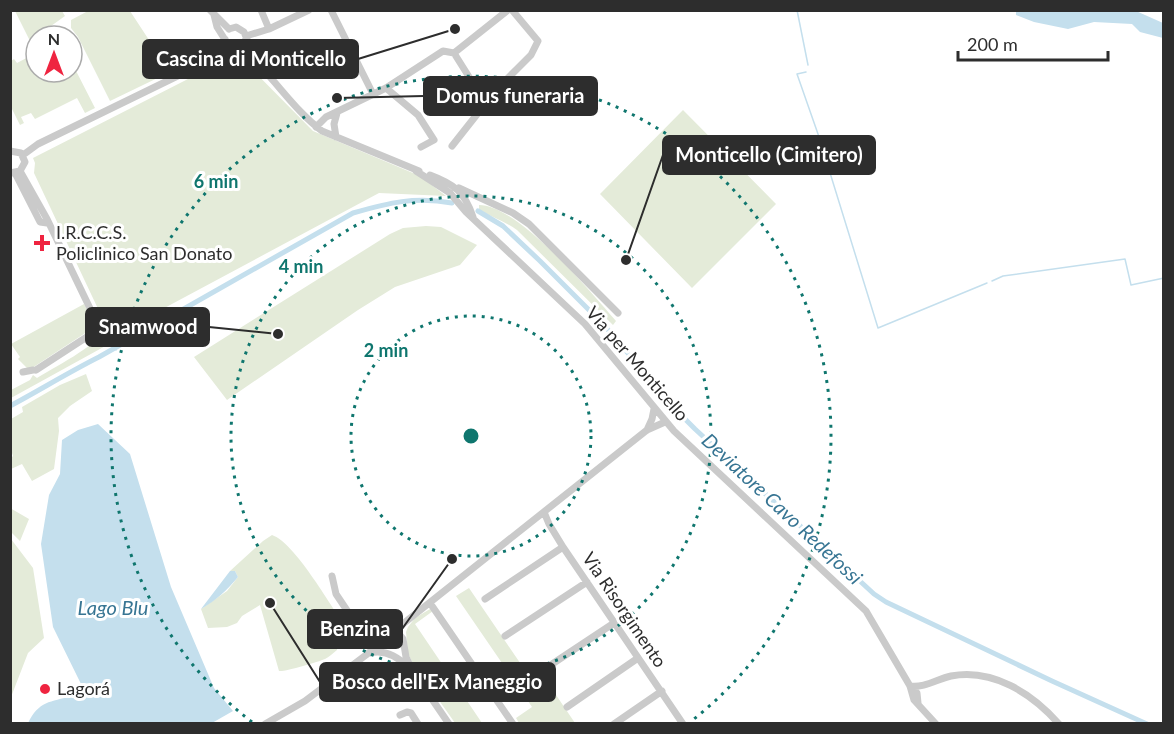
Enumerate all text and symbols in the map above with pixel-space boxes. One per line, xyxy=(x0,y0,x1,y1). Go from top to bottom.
north arrow xyxy=(24,24,84,84)
scale bar xyxy=(958,24,1108,62)
text: N xyxy=(48,29,60,48)
text: 200 m xyxy=(967,33,1018,55)
callout: Cascina di Monticello xyxy=(143,40,358,78)
text: Cascina di Monticello xyxy=(156,46,346,70)
callout: Domus funeraria xyxy=(424,77,597,115)
text: Domus funeraria xyxy=(436,83,584,107)
callout: Monticello (Cimitero) xyxy=(663,136,875,174)
text: Monticello (Cimitero) xyxy=(675,142,863,166)
text: 6 min xyxy=(194,170,238,192)
place label: I.R.C.C.S. Policlinico San Donato xyxy=(56,221,232,264)
marker: I.R.C.C.S. Policlinico San Donato xyxy=(33,234,51,252)
text: 4 min xyxy=(279,255,323,277)
street label: Via per Monticello xyxy=(582,302,694,425)
callout: Snamwood xyxy=(86,308,209,346)
text: Snamwood xyxy=(98,314,198,338)
text: 2 min xyxy=(364,339,408,361)
centre of rings xyxy=(461,426,481,446)
water label: Deviatore Cavo Redefossi xyxy=(697,428,868,589)
street label: Via Risorgimento xyxy=(578,548,672,671)
water label: Lago Blu xyxy=(78,595,148,619)
callout: Benzina xyxy=(308,610,402,648)
text: Benzina xyxy=(320,616,390,640)
callout: Bosco dell'Ex Maneggio xyxy=(320,663,555,701)
text: Bosco dell'Ex Maneggio xyxy=(332,669,542,693)
place label: Lagorá xyxy=(57,677,110,699)
marker: Lagorá xyxy=(38,682,52,696)

